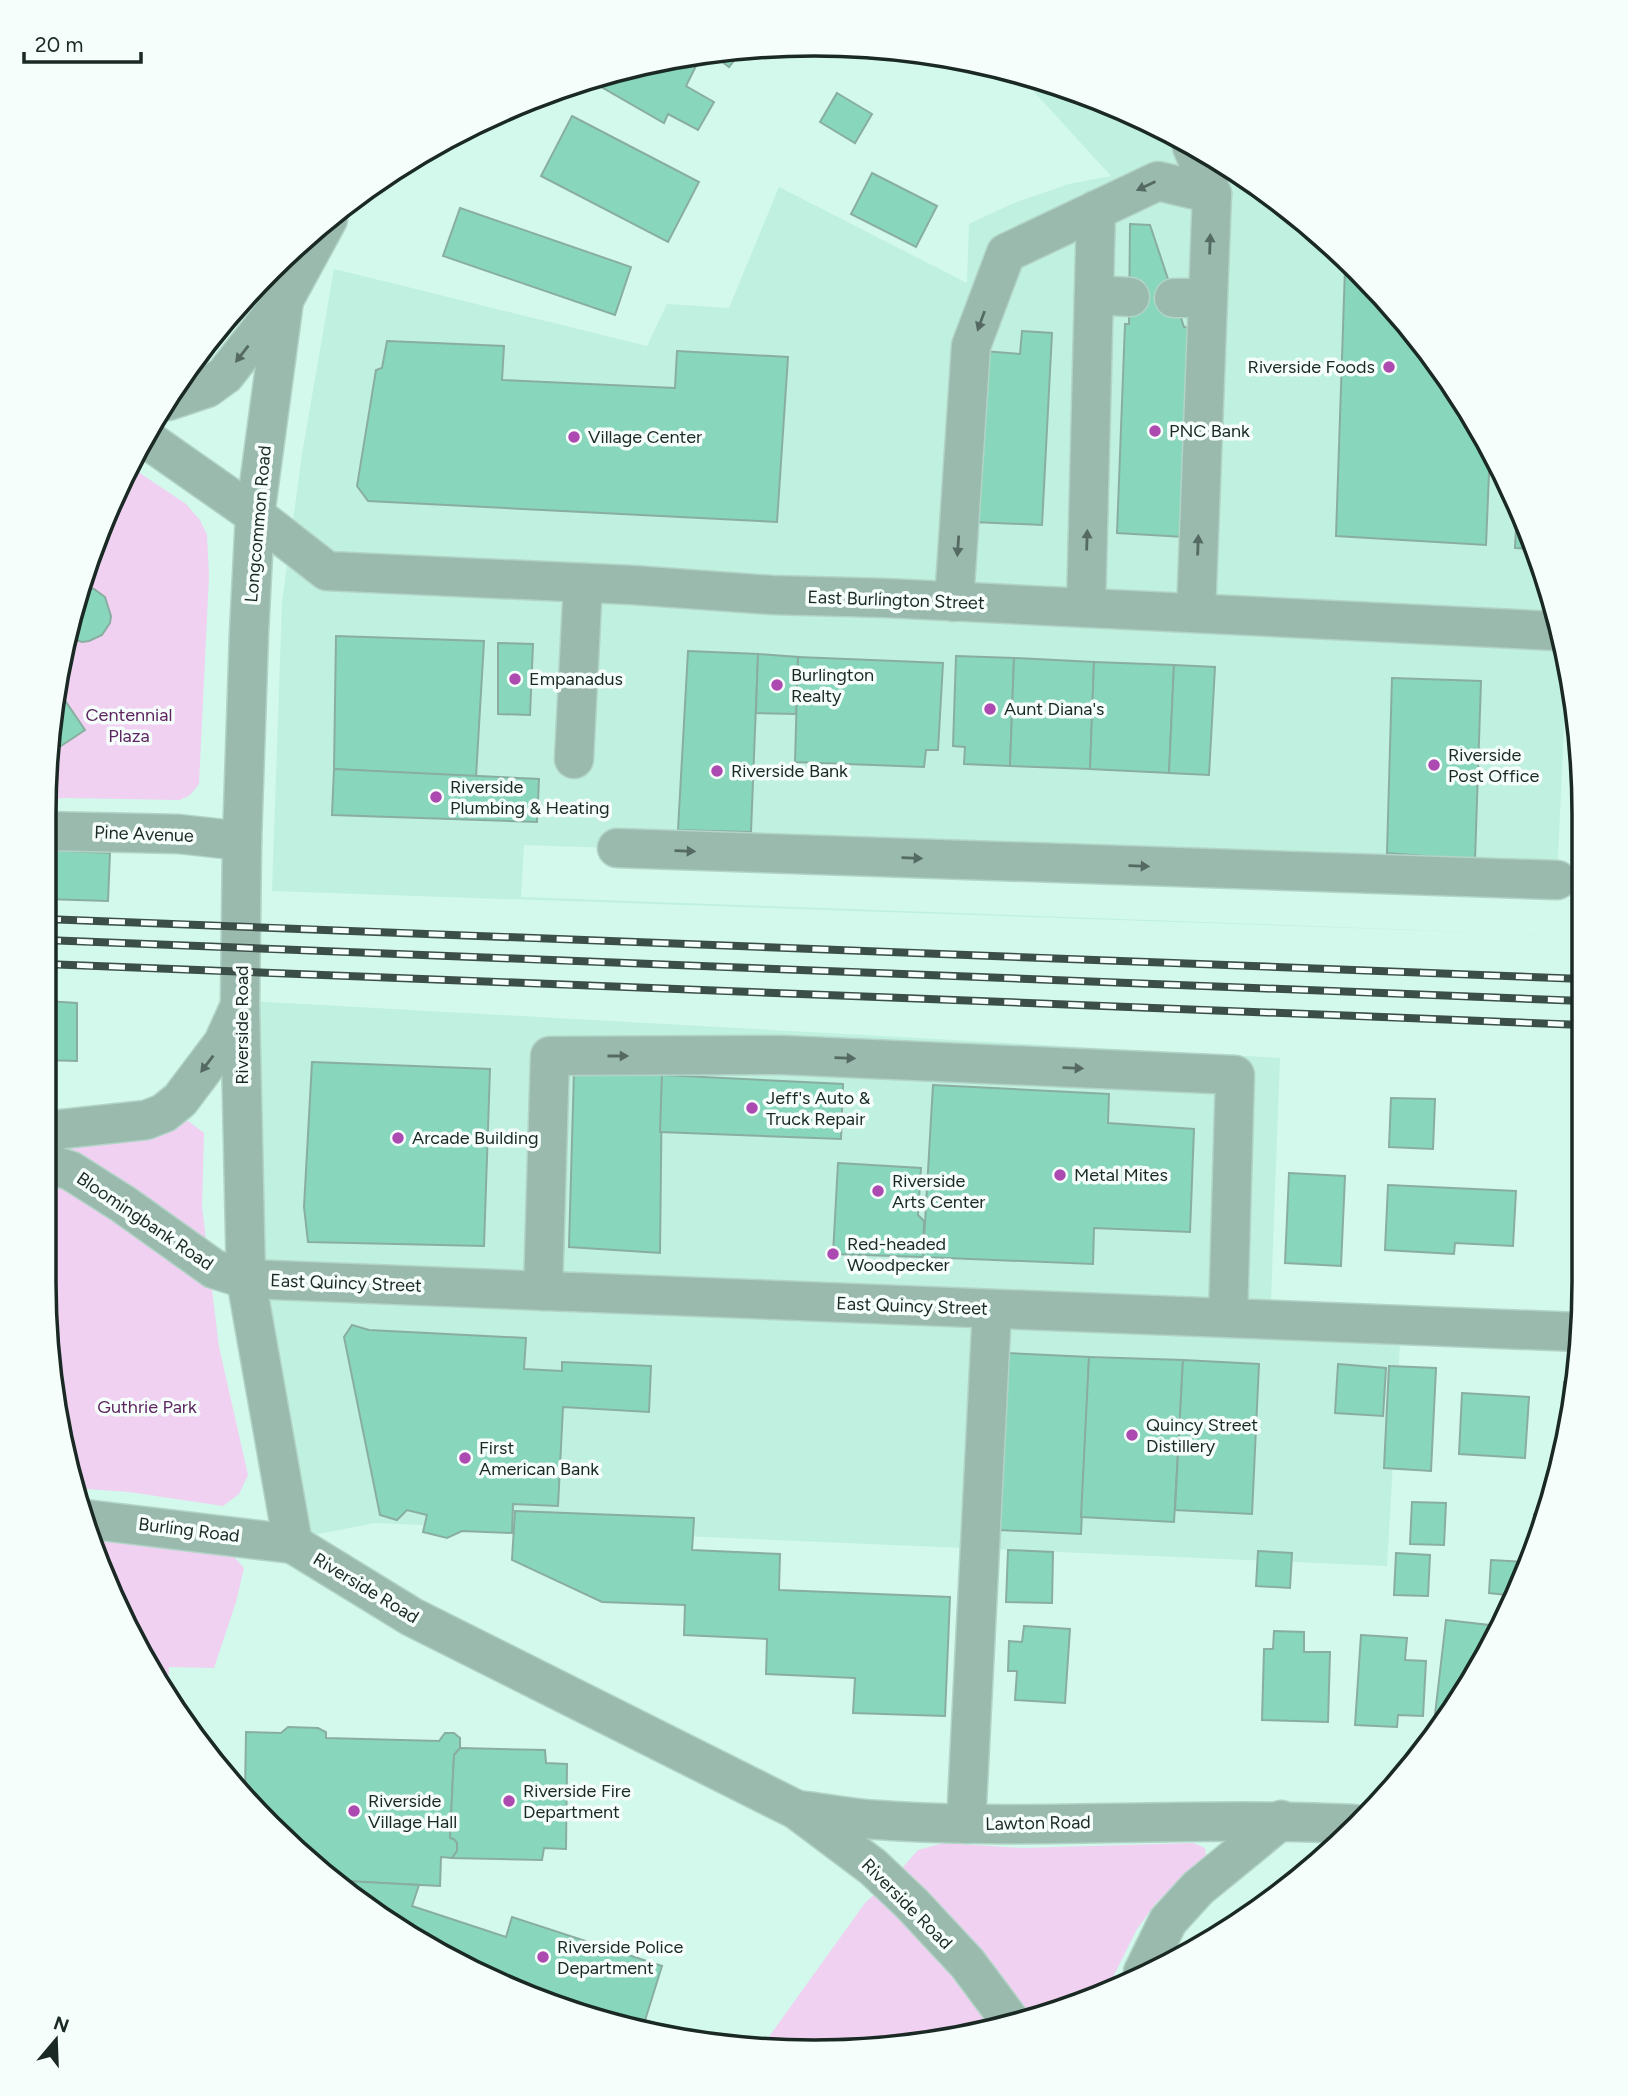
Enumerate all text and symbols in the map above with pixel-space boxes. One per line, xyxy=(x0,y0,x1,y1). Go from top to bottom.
scale bar xyxy=(24,21,142,65)
text: 20 m xyxy=(35,32,83,57)
one-way arrow xyxy=(1136,181,1156,192)
one-way arrow xyxy=(1204,233,1215,255)
one-way arrow xyxy=(975,310,986,331)
one-way arrow xyxy=(235,345,249,363)
place label: Riverside Foods xyxy=(1248,356,1375,378)
marker: Riverside Foods xyxy=(1381,359,1397,375)
place label: PNC Bank xyxy=(1169,420,1250,442)
marker: PNC Bank xyxy=(1147,423,1163,439)
place label: Village Center xyxy=(588,426,702,448)
marker: Village Center xyxy=(566,429,582,445)
street label: Longcommon Road xyxy=(240,445,276,603)
one-way arrow xyxy=(1082,529,1093,551)
one-way arrow xyxy=(1193,534,1204,556)
one-way arrow xyxy=(952,535,963,557)
street label: East Burlington Street xyxy=(807,586,985,614)
place label: Burlington Realty xyxy=(791,664,874,707)
place label: Empanadus xyxy=(529,668,623,690)
marker: Empanadus xyxy=(507,671,523,687)
marker: Burlington Realty xyxy=(769,677,785,693)
place label: Aunt Diana's xyxy=(1004,698,1104,720)
marker: Aunt Diana's xyxy=(982,701,998,717)
park label: Centennial Plaza xyxy=(86,704,172,747)
place label: Riverside Post Office xyxy=(1448,744,1539,787)
marker: Riverside Post Office xyxy=(1426,757,1442,773)
place label: Riverside Bank xyxy=(731,760,848,782)
marker: Riverside Bank xyxy=(709,763,725,779)
place label: Riverside Plumbing & Heating xyxy=(450,776,610,819)
marker: Riverside Plumbing & Heating xyxy=(428,789,444,805)
street label: Pine Avenue xyxy=(94,821,194,847)
one-way arrow xyxy=(674,845,696,856)
one-way arrow xyxy=(901,853,923,864)
one-way arrow xyxy=(1129,860,1151,872)
street label: Riverside Road xyxy=(231,965,253,1085)
one-way arrow xyxy=(607,1050,629,1062)
one-way arrow xyxy=(835,1053,857,1064)
one-way arrow xyxy=(200,1055,214,1073)
one-way arrow xyxy=(1062,1063,1084,1074)
place label: Jeff's Auto & Truck Repair xyxy=(766,1087,871,1130)
marker: Jeff's Auto & Truck Repair xyxy=(744,1100,760,1116)
place label: Arcade Building xyxy=(412,1127,539,1149)
marker: Arcade Building xyxy=(390,1130,406,1146)
place label: Metal Mites xyxy=(1074,1164,1168,1186)
street label: Bloomingbank Road xyxy=(72,1167,218,1275)
marker: Metal Mites xyxy=(1052,1167,1068,1183)
place label: Riverside Arts Center xyxy=(892,1170,985,1213)
marker: Riverside Arts Center xyxy=(870,1183,886,1199)
place label: Red-headed Woodpecker xyxy=(847,1233,950,1276)
marker: Red-headed Woodpecker xyxy=(825,1246,841,1262)
street label: East Quincy Street xyxy=(270,1269,422,1297)
street label: East Quincy Street xyxy=(836,1292,988,1320)
park label: Guthrie Park xyxy=(97,1396,197,1418)
place label: Quincy Street Distillery xyxy=(1146,1414,1258,1457)
marker: Quincy Street Distillery xyxy=(1124,1427,1140,1443)
place label: First American Bank xyxy=(479,1437,599,1480)
marker: First American Bank xyxy=(457,1450,473,1466)
street label: Burling Road xyxy=(137,1513,241,1547)
street label: Riverside Road xyxy=(309,1548,423,1628)
place label: Riverside Fire Department xyxy=(523,1780,631,1823)
place label: Riverside Village Hall xyxy=(368,1790,457,1833)
marker: Riverside Fire Department xyxy=(501,1793,517,1809)
marker: Riverside Village Hall xyxy=(346,1803,362,1819)
street label: Lawton Road xyxy=(985,1811,1091,1835)
street label: Riverside Road xyxy=(857,1854,957,1954)
place label: Riverside Police Department xyxy=(557,1936,683,1979)
marker: Riverside Police Department xyxy=(535,1949,551,1965)
north arrow xyxy=(21,2005,91,2075)
text: N xyxy=(51,2011,72,2038)

